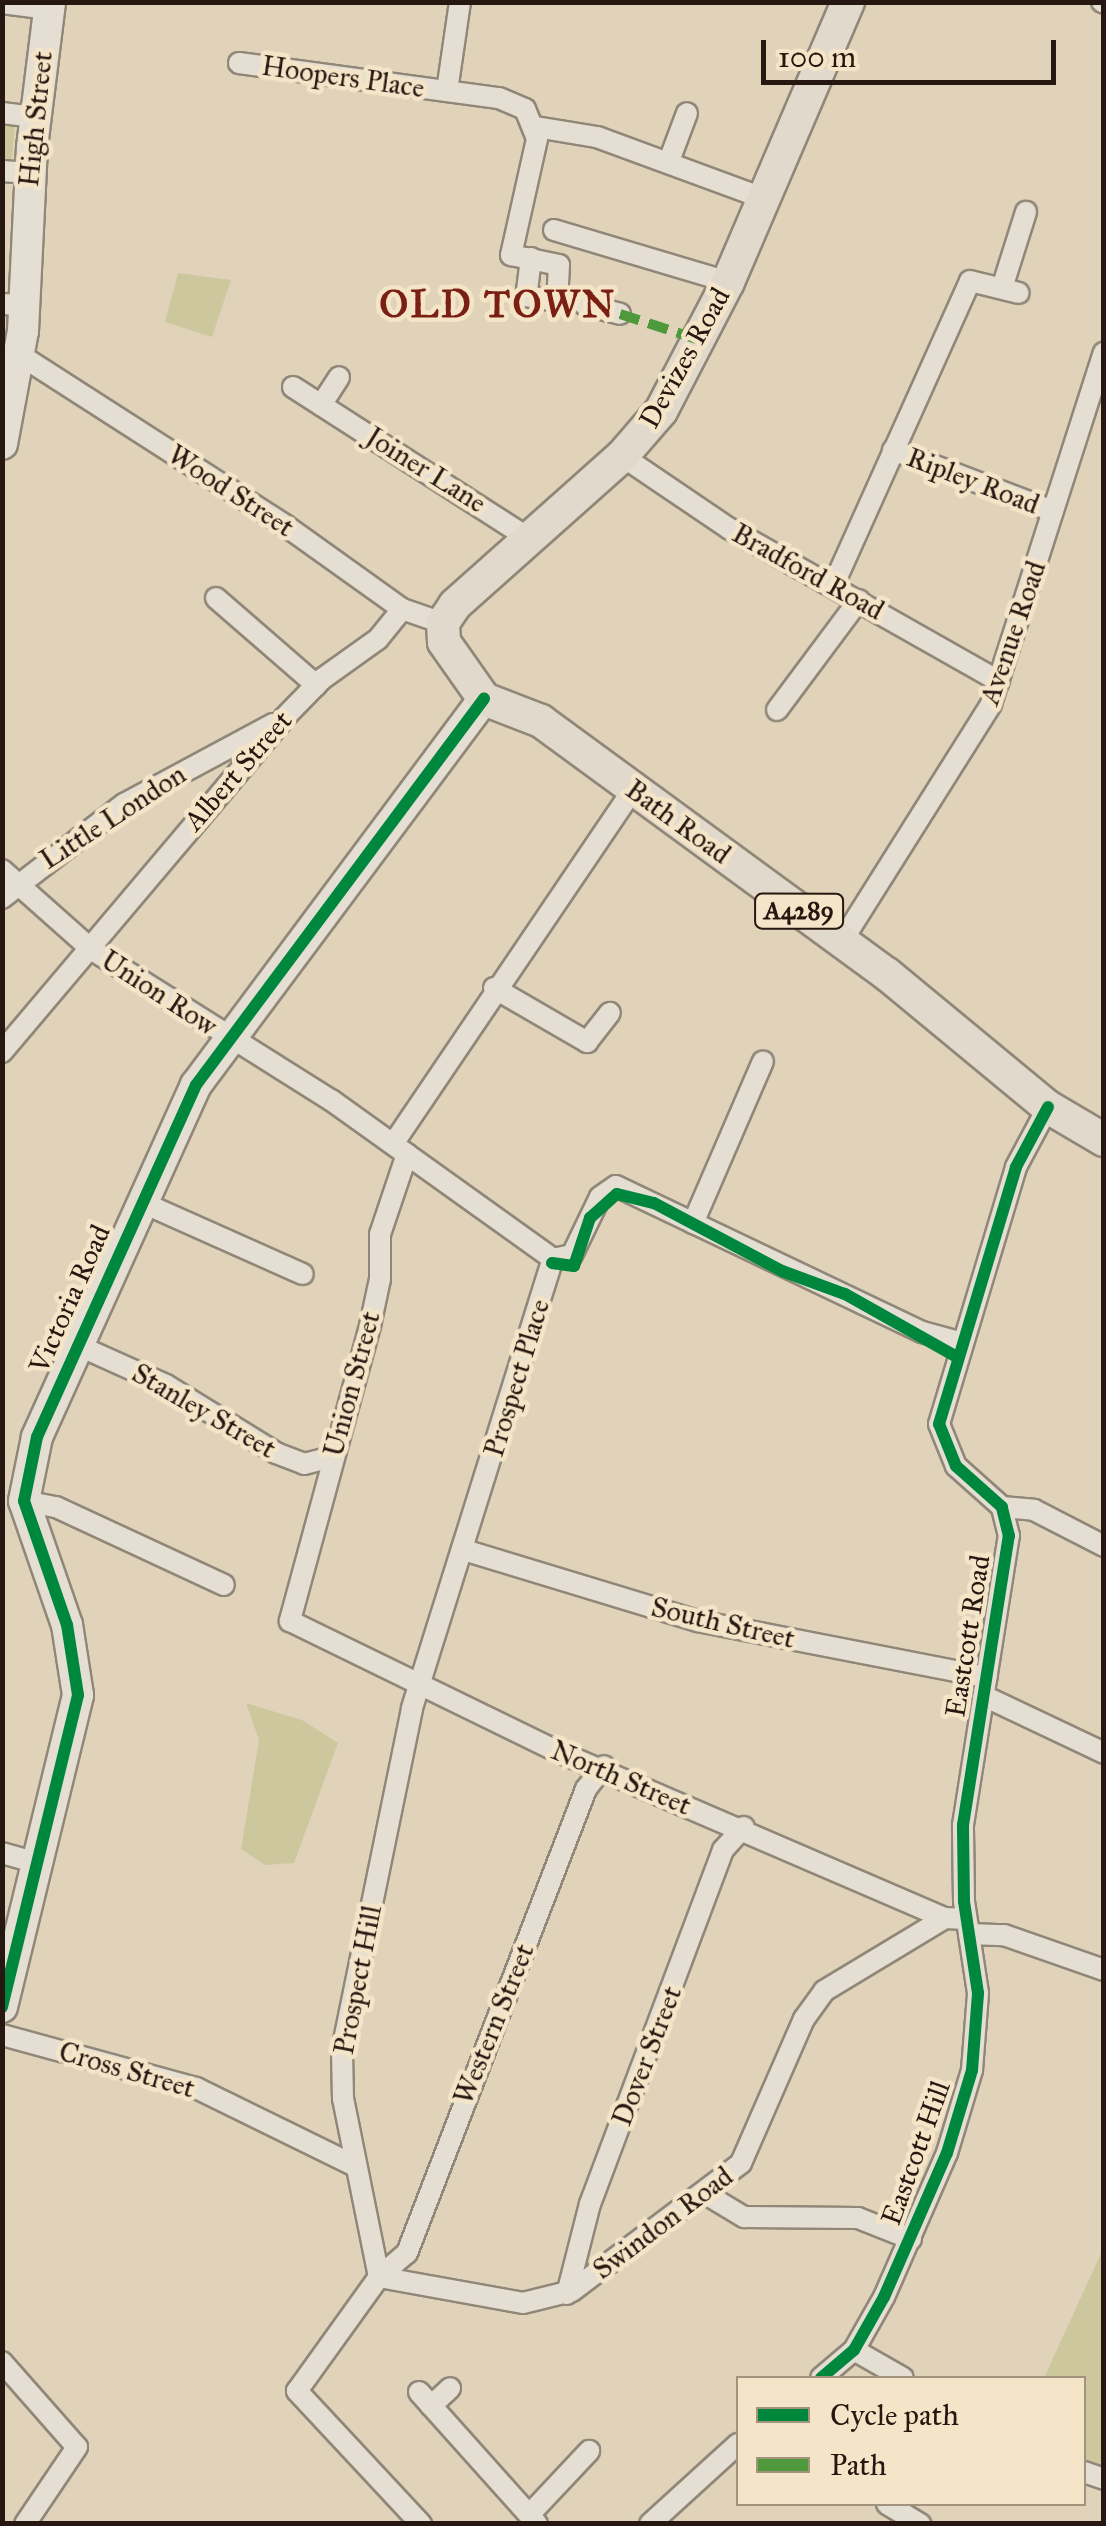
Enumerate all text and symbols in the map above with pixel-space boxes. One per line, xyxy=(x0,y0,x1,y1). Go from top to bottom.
scale bar xyxy=(766,20,1061,82)
text: 100 m xyxy=(778,39,856,75)
street label: Hoopers Place xyxy=(260,49,426,105)
street label: High Street xyxy=(12,50,60,188)
district label: OLD TOWN xyxy=(379,282,617,328)
street label: Devizes Road xyxy=(633,282,737,434)
street label: Joiner Lane xyxy=(360,420,492,520)
street label: Wood Street xyxy=(162,438,300,544)
street label: Ripley Road xyxy=(902,440,1044,522)
street label: Bradford Road xyxy=(726,516,890,628)
street label: Avenue Road xyxy=(973,557,1053,709)
street label: Albert Street xyxy=(177,704,299,838)
street label: Little London xyxy=(34,757,192,877)
street label: Bath Road xyxy=(619,773,737,871)
road number: A4289 xyxy=(754,891,844,931)
street label: Union Row xyxy=(95,943,223,1043)
street label: Victoria Road xyxy=(22,1220,118,1378)
street label: Prospect Place xyxy=(477,1295,557,1461)
street label: Union Street xyxy=(316,1308,388,1460)
street label: Stanley Street xyxy=(126,1356,282,1466)
street label: Eastcott Road xyxy=(939,1553,997,1719)
street label: South Street xyxy=(648,1590,798,1656)
street label: North Street xyxy=(546,1733,696,1823)
street label: Prospect Hill xyxy=(327,1903,389,2057)
street label: Western Street xyxy=(447,1939,541,2109)
street label: Dover Street xyxy=(605,1981,689,2131)
street label: Cross Street xyxy=(55,2035,199,2105)
street label: Eastcott Hill xyxy=(874,2076,958,2230)
street label: Swindon Road xyxy=(586,2160,740,2286)
legend xyxy=(736,2376,1086,2506)
text: Cycle path xyxy=(830,2397,959,2433)
text: Path xyxy=(830,2447,887,2483)

